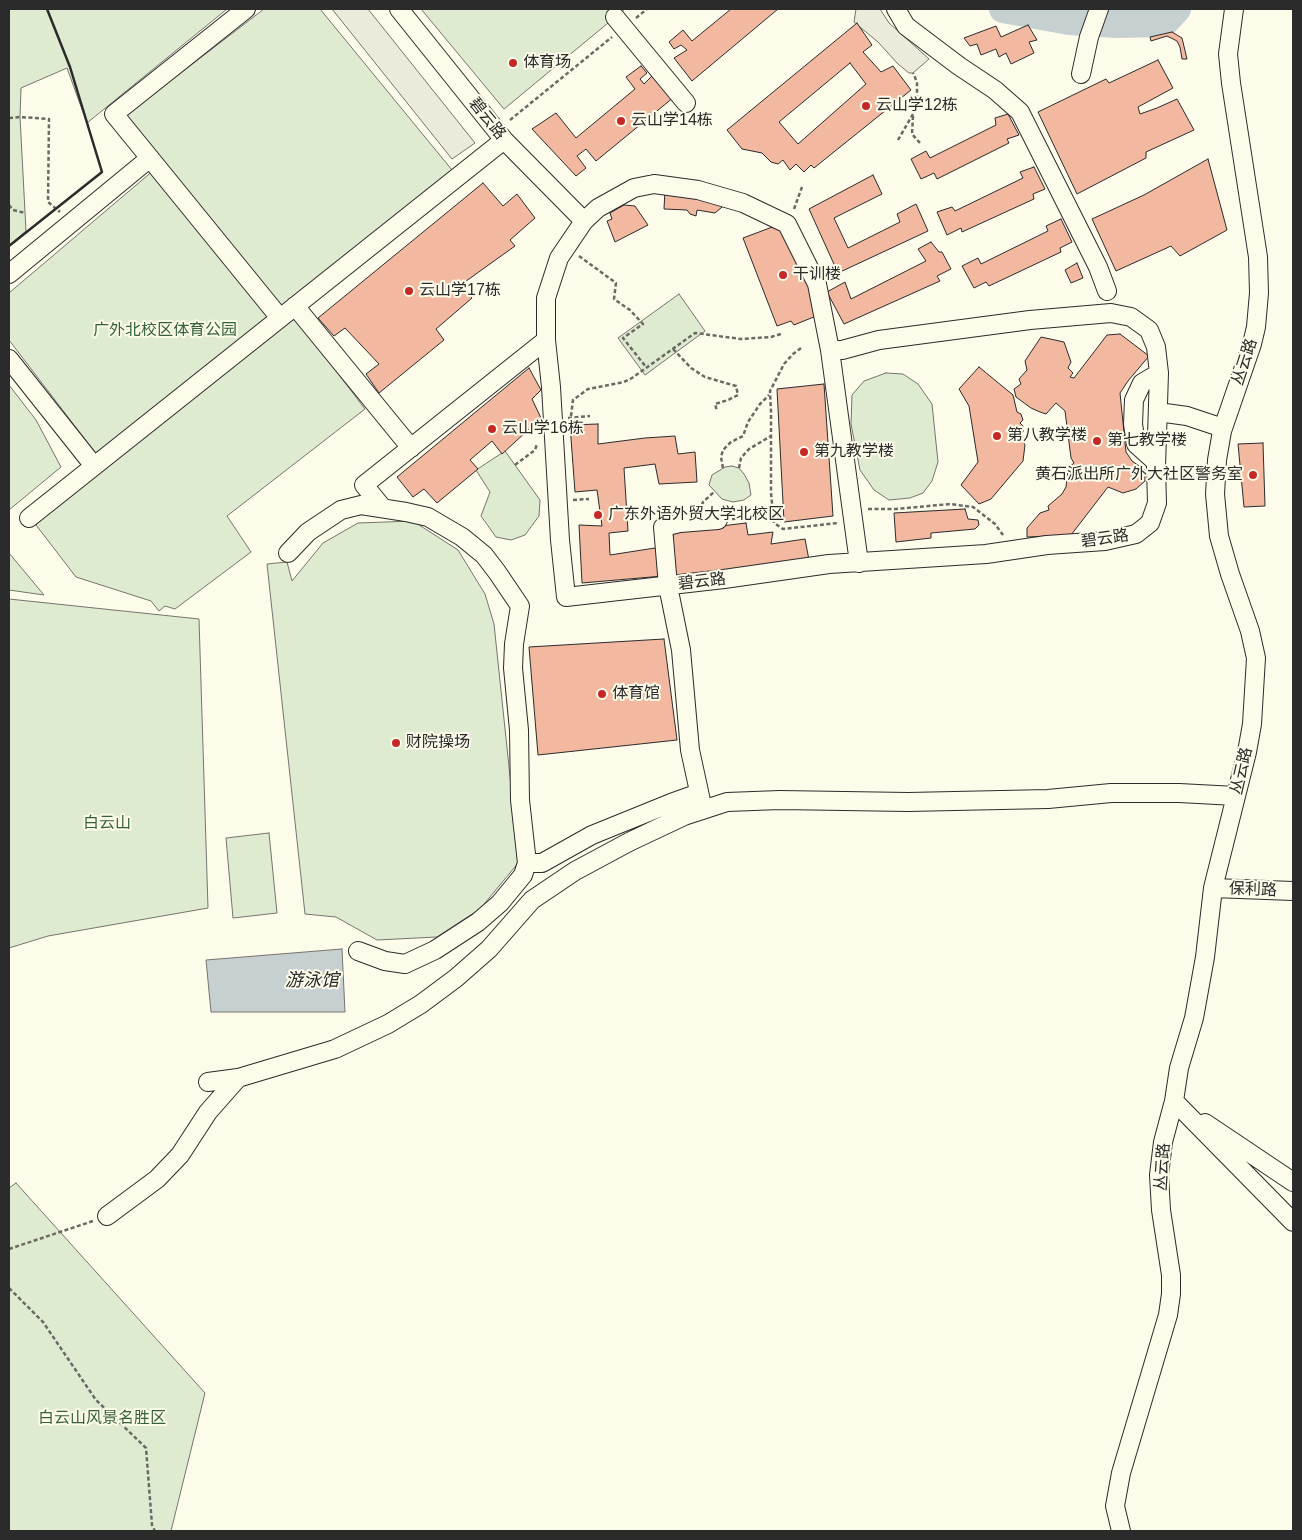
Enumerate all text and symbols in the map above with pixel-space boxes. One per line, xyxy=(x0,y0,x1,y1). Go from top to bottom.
place label: 体育场 xyxy=(523,53,571,73)
marker: 体育场 xyxy=(507,57,519,69)
street label: 碧云路 xyxy=(464,94,510,144)
place label: 云山学12栋 xyxy=(876,96,958,116)
marker: 云山学12栋 xyxy=(860,100,872,112)
place label: 云山学14栋 xyxy=(631,111,713,131)
marker: 云山学14栋 xyxy=(615,115,627,127)
place label: 干训楼 xyxy=(793,265,841,285)
marker: 干训楼 xyxy=(777,269,789,281)
place label: 云山学17栋 xyxy=(419,281,501,301)
marker: 云山学17栋 xyxy=(403,285,415,297)
park label: 广外北校区体育公园 xyxy=(93,321,237,341)
street label: 丛云路 xyxy=(1228,336,1262,388)
place label: 云山学16栋 xyxy=(502,419,584,439)
marker: 云山学16栋 xyxy=(486,423,498,435)
place label: 第八教学楼 xyxy=(1007,426,1087,446)
marker: 第八教学楼 xyxy=(991,430,1003,442)
place label: 第七教学楼 xyxy=(1107,431,1187,451)
marker: 第七教学楼 xyxy=(1091,435,1103,447)
place label: 第九教学楼 xyxy=(814,442,894,462)
marker: 第九教学楼 xyxy=(798,446,810,458)
place label: 黄石派出所广外大社区警务室 xyxy=(1035,465,1243,485)
marker: 黄石派出所广外大社区警务室 xyxy=(1247,469,1259,481)
place label: 广东外语外贸大学北校区 xyxy=(608,505,784,525)
marker: 广东外语外贸大学北校区 xyxy=(592,509,604,521)
street label: 碧云路 xyxy=(1080,526,1130,552)
street label: 碧云路 xyxy=(677,570,727,594)
place label: 体育馆 xyxy=(612,684,660,704)
marker: 体育馆 xyxy=(596,688,608,700)
place label: 财院操场 xyxy=(406,733,470,753)
marker: 财院操场 xyxy=(390,737,402,749)
street label: 丛云路 xyxy=(1227,745,1257,797)
park label: 白云山 xyxy=(83,814,131,834)
street label: 保利路 xyxy=(1229,880,1277,900)
water label: 游泳馆 xyxy=(285,970,339,992)
street label: 丛云路 xyxy=(1152,1142,1174,1192)
park label: 白云山风景名胜区 xyxy=(38,1409,166,1429)

